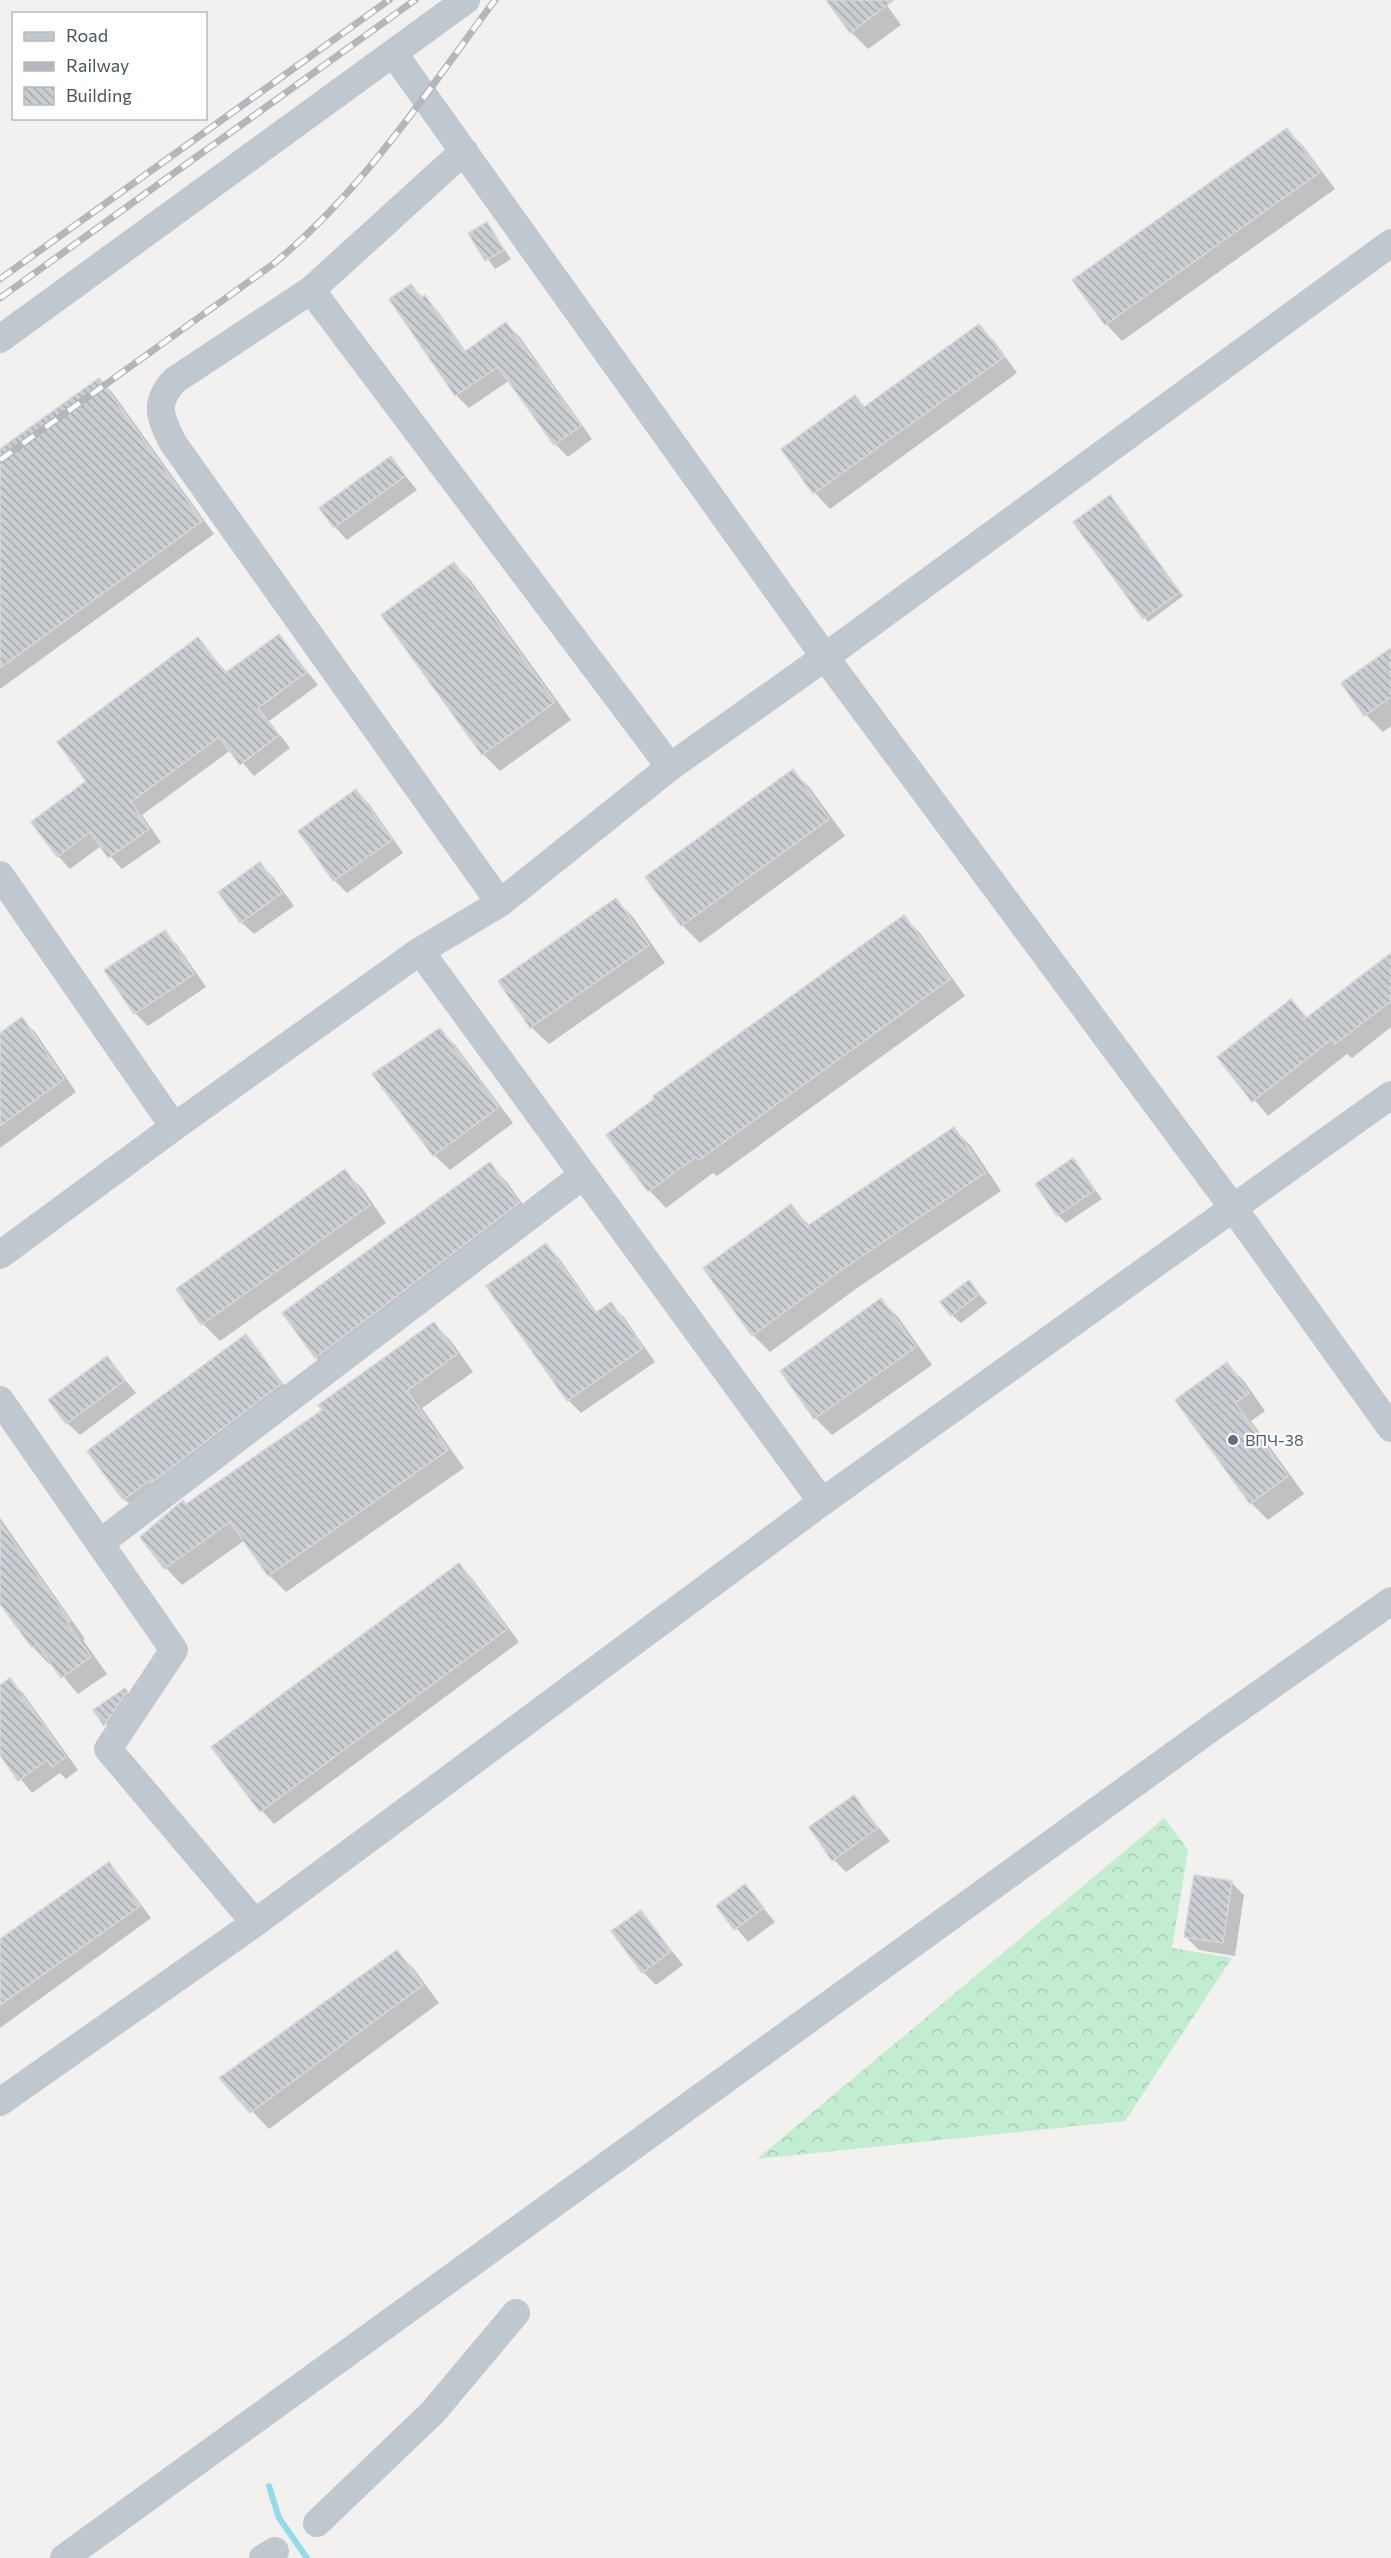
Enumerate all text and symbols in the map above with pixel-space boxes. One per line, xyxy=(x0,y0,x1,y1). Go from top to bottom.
legend xyxy=(12,12,207,120)
text: Road xyxy=(66,24,108,46)
text: Railway xyxy=(66,54,129,76)
text: Building xyxy=(66,84,132,106)
place label: ВПЧ-38 xyxy=(1245,1430,1304,1449)
marker: ВПЧ-38 xyxy=(1226,1433,1240,1447)

